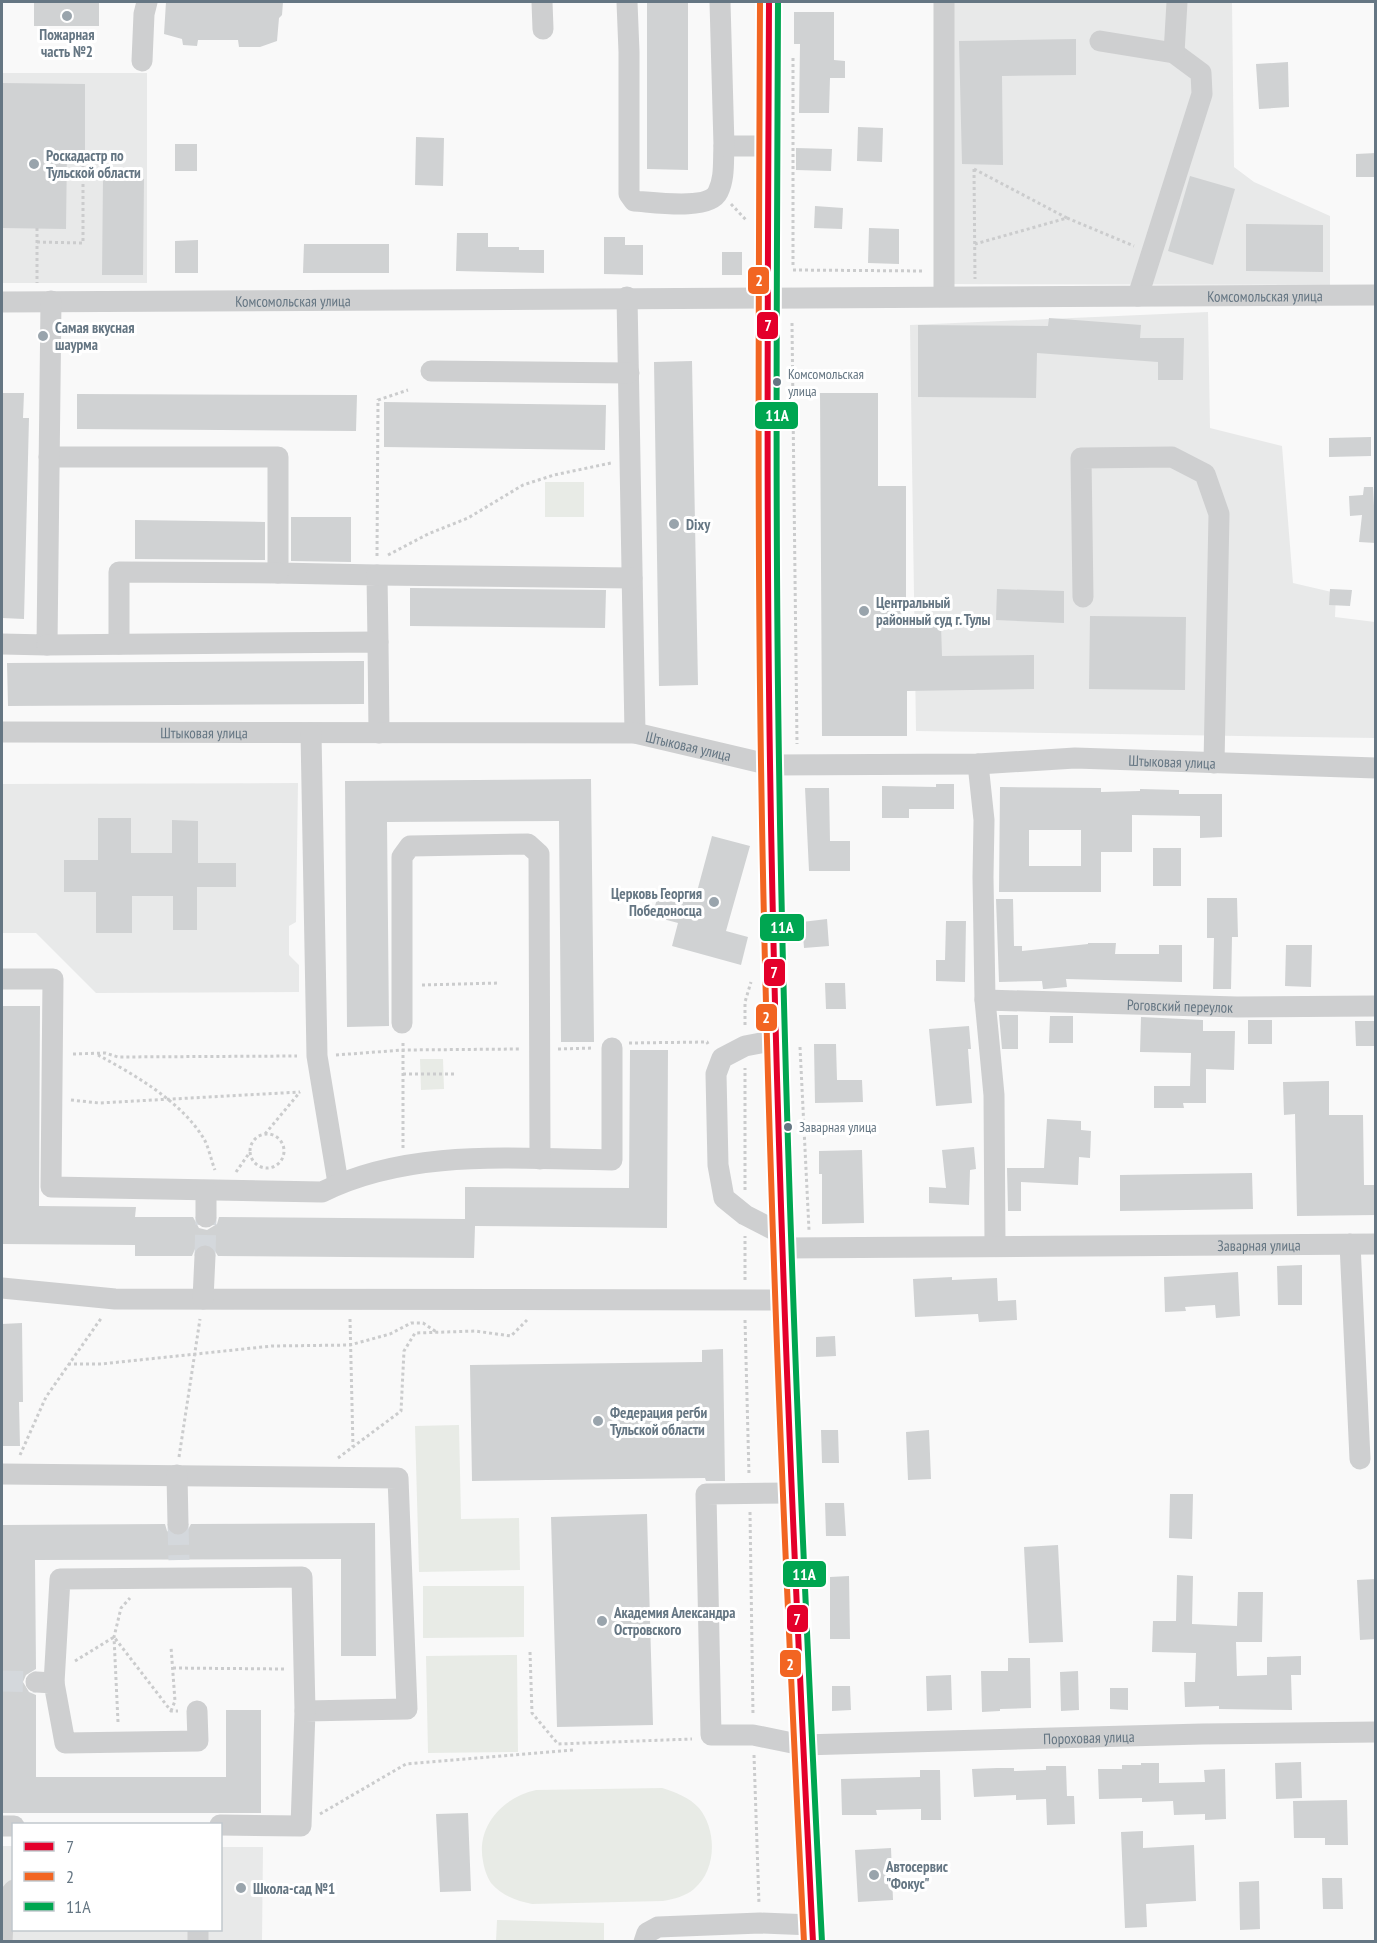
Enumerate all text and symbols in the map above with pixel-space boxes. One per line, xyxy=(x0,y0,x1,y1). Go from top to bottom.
marker: Пожарная часть №2 xyxy=(60,9,74,23)
place label: Пожарная часть №2 xyxy=(39,25,95,61)
place label: Роскадастр по Тульской области xyxy=(46,146,141,182)
marker: Роскадастр по Тульской области xyxy=(27,157,41,171)
line badge: 2 xyxy=(747,266,770,295)
text: 2 xyxy=(755,270,763,290)
street label: Комсомольская улица xyxy=(1207,286,1323,305)
street label: Комсомольская улица xyxy=(235,291,351,310)
line badge: 7 xyxy=(756,311,779,340)
text: 7 xyxy=(764,315,772,335)
place label: Самая вкусная шаурма xyxy=(55,318,135,354)
marker: Самая вкусная шаурма xyxy=(36,329,50,343)
place label: Комсомольская улица xyxy=(788,365,864,400)
marker: Комсомольская улица xyxy=(771,376,783,388)
line badge: 11А xyxy=(754,401,799,430)
text: 11А xyxy=(765,405,790,425)
place label: Dixy xyxy=(686,515,711,534)
marker: Dixy xyxy=(667,517,681,531)
place label: Центральный районный суд г. Тулы xyxy=(876,593,991,629)
marker: Центральный районный суд г. Тулы xyxy=(857,604,871,618)
street label: Штыковая улица xyxy=(160,723,248,742)
street label: Штыковая улица xyxy=(644,726,733,765)
street label: Штыковая улица xyxy=(1128,750,1216,772)
place label: Церковь Георгия Победоносца xyxy=(611,884,702,920)
marker: Церковь Георгия Победоносца xyxy=(707,895,721,909)
line badge: 11А xyxy=(759,913,805,942)
text: 11А xyxy=(770,917,795,937)
line badge: 7 xyxy=(763,958,786,987)
text: 7 xyxy=(770,962,778,982)
street label: Роговский переулок xyxy=(1127,994,1233,1016)
line badge: 2 xyxy=(755,1003,778,1032)
text: 2 xyxy=(762,1007,770,1027)
place label: Заварная улица xyxy=(799,1118,877,1136)
marker: Заварная улица xyxy=(782,1121,794,1133)
street label: Заварная улица xyxy=(1217,1235,1301,1255)
place label: Федерация регби Тульской области xyxy=(610,1403,707,1439)
marker: Федерация регби Тульской области xyxy=(591,1414,605,1428)
line badge: 11А xyxy=(782,1560,827,1588)
text: 11А xyxy=(792,1564,817,1584)
place label: Академия Александра Островского xyxy=(613,1603,736,1639)
line badge: 7 xyxy=(786,1604,809,1633)
text: 7 xyxy=(793,1609,801,1629)
marker: Академия Александра Островского xyxy=(595,1614,609,1628)
line badge: 2 xyxy=(779,1649,802,1678)
text: 2 xyxy=(786,1654,794,1674)
street label: Пороховая улица xyxy=(1043,1726,1135,1748)
legend xyxy=(12,1823,222,1931)
text: 7 xyxy=(66,1835,74,1858)
place label: Автосервис "Фокус" xyxy=(885,1857,949,1893)
text: 2 xyxy=(66,1865,74,1888)
marker: Автосервис "Фокус" xyxy=(867,1868,881,1882)
place label: Школа-сад №1 xyxy=(253,1879,335,1898)
marker: Школа-сад №1 xyxy=(234,1881,248,1895)
text: 11А xyxy=(66,1895,91,1918)

